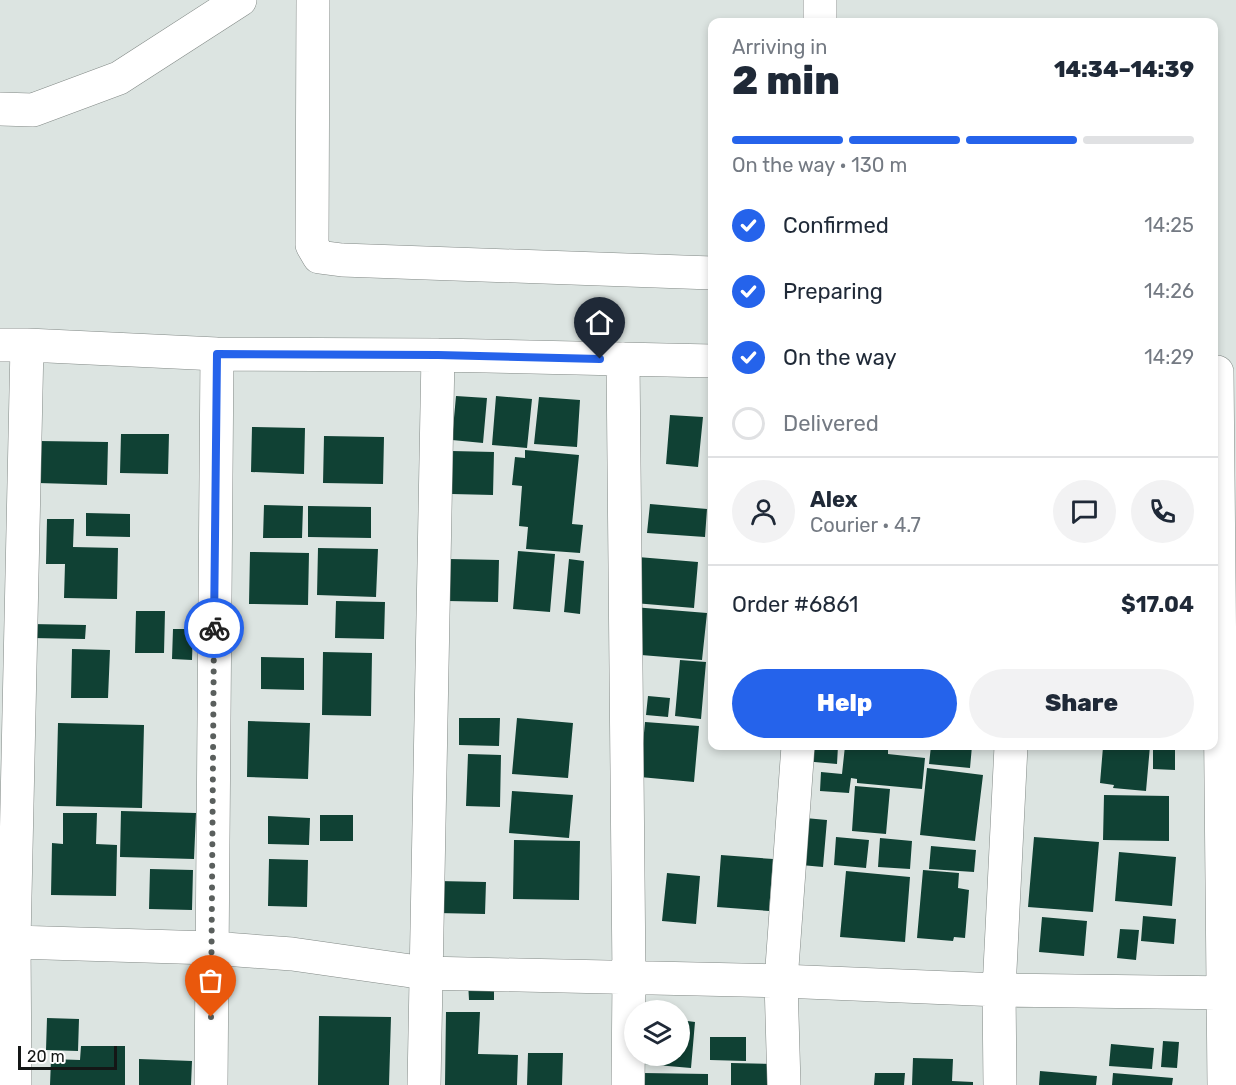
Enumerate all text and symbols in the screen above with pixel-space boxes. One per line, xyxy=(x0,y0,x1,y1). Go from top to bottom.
text: Arriving in xyxy=(732,35,827,59)
text: 14:34–14:39 xyxy=(1054,56,1194,83)
text: 2 min xyxy=(732,58,840,104)
text: On the way · 130 m xyxy=(732,153,907,177)
icon: check xyxy=(732,209,765,242)
text: Confirmed xyxy=(783,212,889,239)
text: 14:25 xyxy=(1144,213,1194,237)
icon: check xyxy=(732,275,765,308)
text: Preparing xyxy=(783,278,883,305)
text: 14:26 xyxy=(1144,279,1194,303)
pin xyxy=(574,297,625,359)
icon: home xyxy=(583,306,616,339)
icon: check xyxy=(732,341,765,374)
text: On the way xyxy=(783,344,897,371)
text: 14:29 xyxy=(1144,345,1194,369)
text: Delivered xyxy=(783,410,879,437)
button: person xyxy=(732,480,795,543)
button: chat xyxy=(1053,480,1116,543)
button: phone xyxy=(1131,480,1194,543)
text: Alex xyxy=(810,486,858,513)
text: Courier · 4.7 xyxy=(810,513,921,537)
text: Order #6861 xyxy=(732,591,858,618)
text: $17.04 xyxy=(1121,591,1194,618)
courier xyxy=(184,598,244,658)
icon: bike xyxy=(198,612,231,645)
button: Help xyxy=(732,669,957,738)
button: Share xyxy=(969,669,1194,738)
pin xyxy=(185,955,236,1017)
icon: bag xyxy=(194,964,227,997)
map controls xyxy=(624,1000,690,1066)
button: layers xyxy=(624,1000,690,1066)
scale bar xyxy=(18,1043,117,1070)
text: 20 m xyxy=(27,1047,65,1066)

